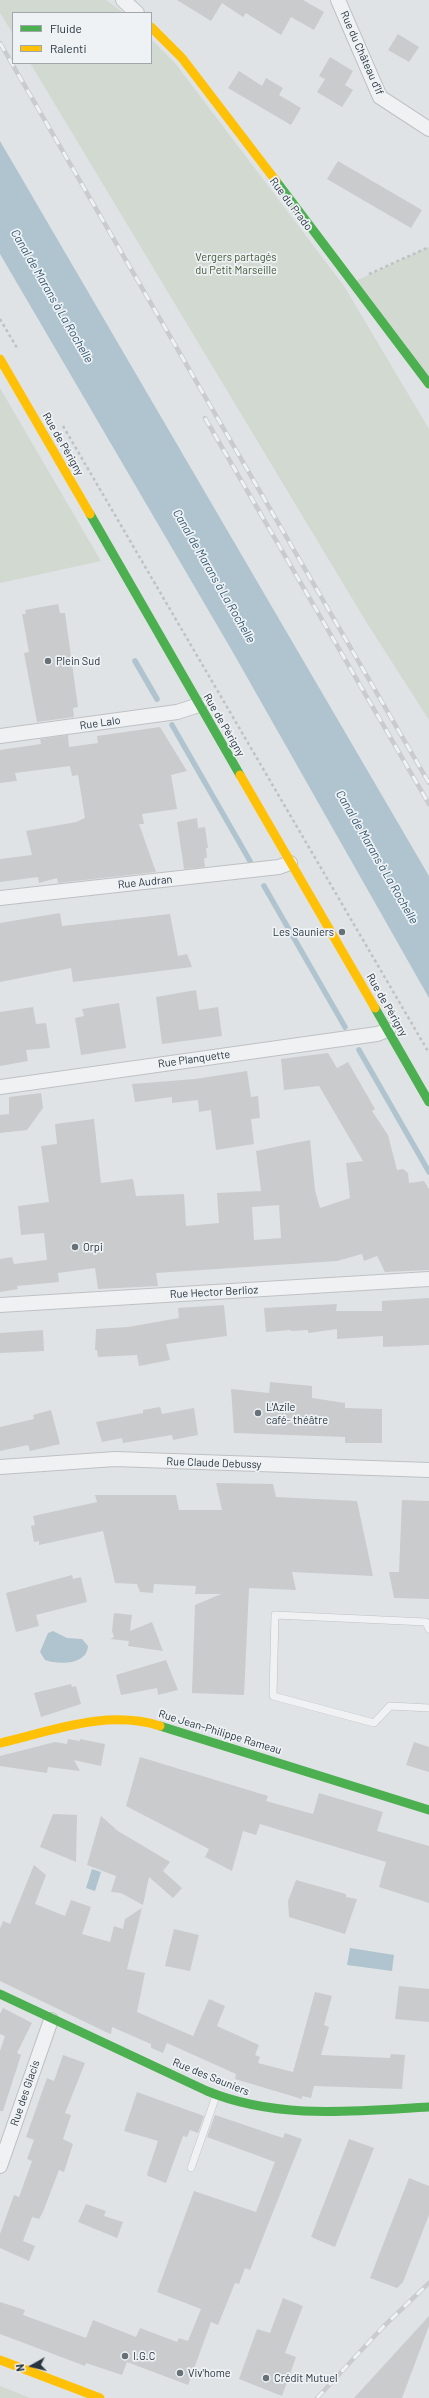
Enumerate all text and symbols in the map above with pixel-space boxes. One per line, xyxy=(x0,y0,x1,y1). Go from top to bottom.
street label: Rue du Château d'If xyxy=(338,9,386,97)
legend xyxy=(12,12,152,64)
text: Fluide xyxy=(50,21,82,35)
text: Ralenti xyxy=(50,41,87,55)
street label: Rue du Prado xyxy=(267,175,315,233)
water label: Canal de Marans à La Rochelle xyxy=(8,227,96,365)
park label: Vergers partagés du Petit Marseille xyxy=(195,250,277,276)
street label: Rue de Périgny xyxy=(40,410,86,478)
water label: Canal de Marans à La Rochelle xyxy=(170,507,258,645)
place label: Plein Sud xyxy=(56,654,100,668)
marker: Plein Sud xyxy=(43,656,53,666)
street label: Rue de Périgny xyxy=(201,691,247,759)
street label: Rue Lalo xyxy=(79,714,121,732)
water label: Canal de Marans à La Rochelle xyxy=(333,788,421,926)
street label: Rue Audran xyxy=(117,873,173,891)
place label: Les Sauniers xyxy=(273,925,334,939)
marker: Les Sauniers xyxy=(337,927,347,937)
street label: Rue de Périgny xyxy=(364,971,410,1039)
street label: Rue Planquette xyxy=(157,1047,231,1071)
place label: Orpi xyxy=(83,1240,103,1254)
marker: Orpi xyxy=(70,1242,80,1252)
street label: Rue Hector Berlioz xyxy=(169,1283,259,1301)
place label: L'Azile café- théâtre xyxy=(266,1400,328,1426)
marker: L'Azile café- théâtre xyxy=(253,1408,263,1418)
street label: Rue Claude Debussy xyxy=(166,1455,262,1471)
street label: Rue Jean-Philippe Rameau xyxy=(157,1707,283,1757)
street label: Rue des Sauniers xyxy=(171,2056,251,2098)
street label: Rue des Glacis xyxy=(8,2058,42,2128)
north arrow xyxy=(12,2346,52,2386)
place label: I.G.C xyxy=(133,2349,155,2363)
marker: I.G.C xyxy=(120,2351,130,2361)
text: N xyxy=(13,2363,27,2372)
place label: Viv'home xyxy=(188,2366,231,2380)
marker: Viv'home xyxy=(175,2368,185,2378)
place label: Crédit Mutuel xyxy=(274,2371,338,2385)
marker: Crédit Mutuel xyxy=(261,2373,271,2383)

